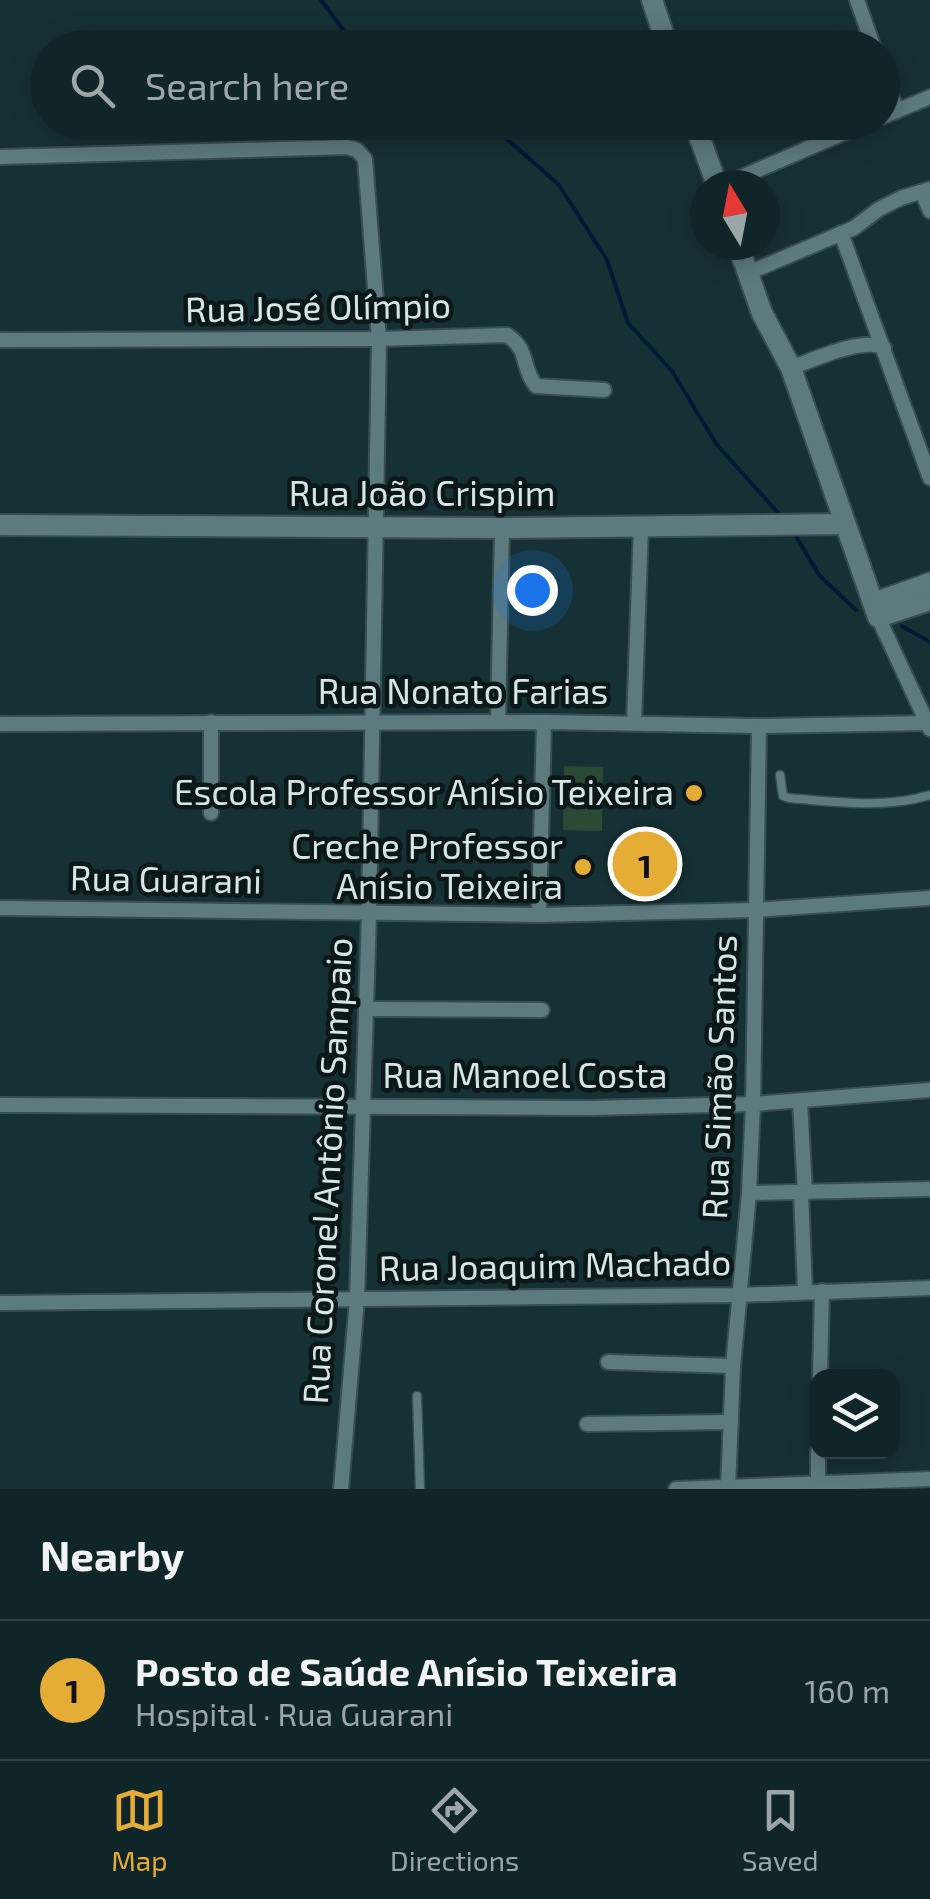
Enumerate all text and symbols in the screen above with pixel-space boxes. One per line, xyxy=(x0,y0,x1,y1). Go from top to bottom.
search box xyxy=(30,30,900,140)
icon: search xyxy=(65,58,120,113)
text: Search here xyxy=(145,62,349,108)
north arrow xyxy=(690,170,780,260)
street label: Rua José Olímpio xyxy=(185,283,451,329)
street label: Rua João Crispim xyxy=(289,471,555,513)
your location xyxy=(507,565,558,616)
street label: Rua Nonato Farias xyxy=(318,669,608,711)
place label: Escola Professor Anísio Teixeira xyxy=(174,770,674,812)
marker: Escola Professor Anísio Teixeira xyxy=(683,782,705,804)
place label: Creche Professor Anísio Teixeira xyxy=(291,824,563,906)
pin: 1 xyxy=(612,826,678,902)
street label: Rua Guarani xyxy=(70,855,262,901)
marker: Creche Professor Anísio Teixeira xyxy=(572,856,594,878)
street label: Rua Simão Santos xyxy=(692,934,744,1220)
street label: Rua Coronel Antônio Sampaio xyxy=(293,937,359,1405)
street label: Rua Manoel Costa xyxy=(382,1053,668,1095)
street label: Rua Joaquim Machado xyxy=(378,1240,732,1288)
map controls xyxy=(810,1369,900,1459)
button: layers xyxy=(810,1369,900,1459)
text: Nearby xyxy=(40,1529,184,1579)
text: Posto de Saúde Anísio Teixeira xyxy=(135,1648,678,1694)
text: 1 xyxy=(66,1671,79,1709)
text: 160 m xyxy=(804,1671,890,1709)
text: Hospital · Rua Guarani xyxy=(135,1694,453,1732)
tab: Map xyxy=(111,1783,167,1877)
tab: Directions xyxy=(390,1783,519,1877)
tab: Saved xyxy=(742,1783,819,1877)

